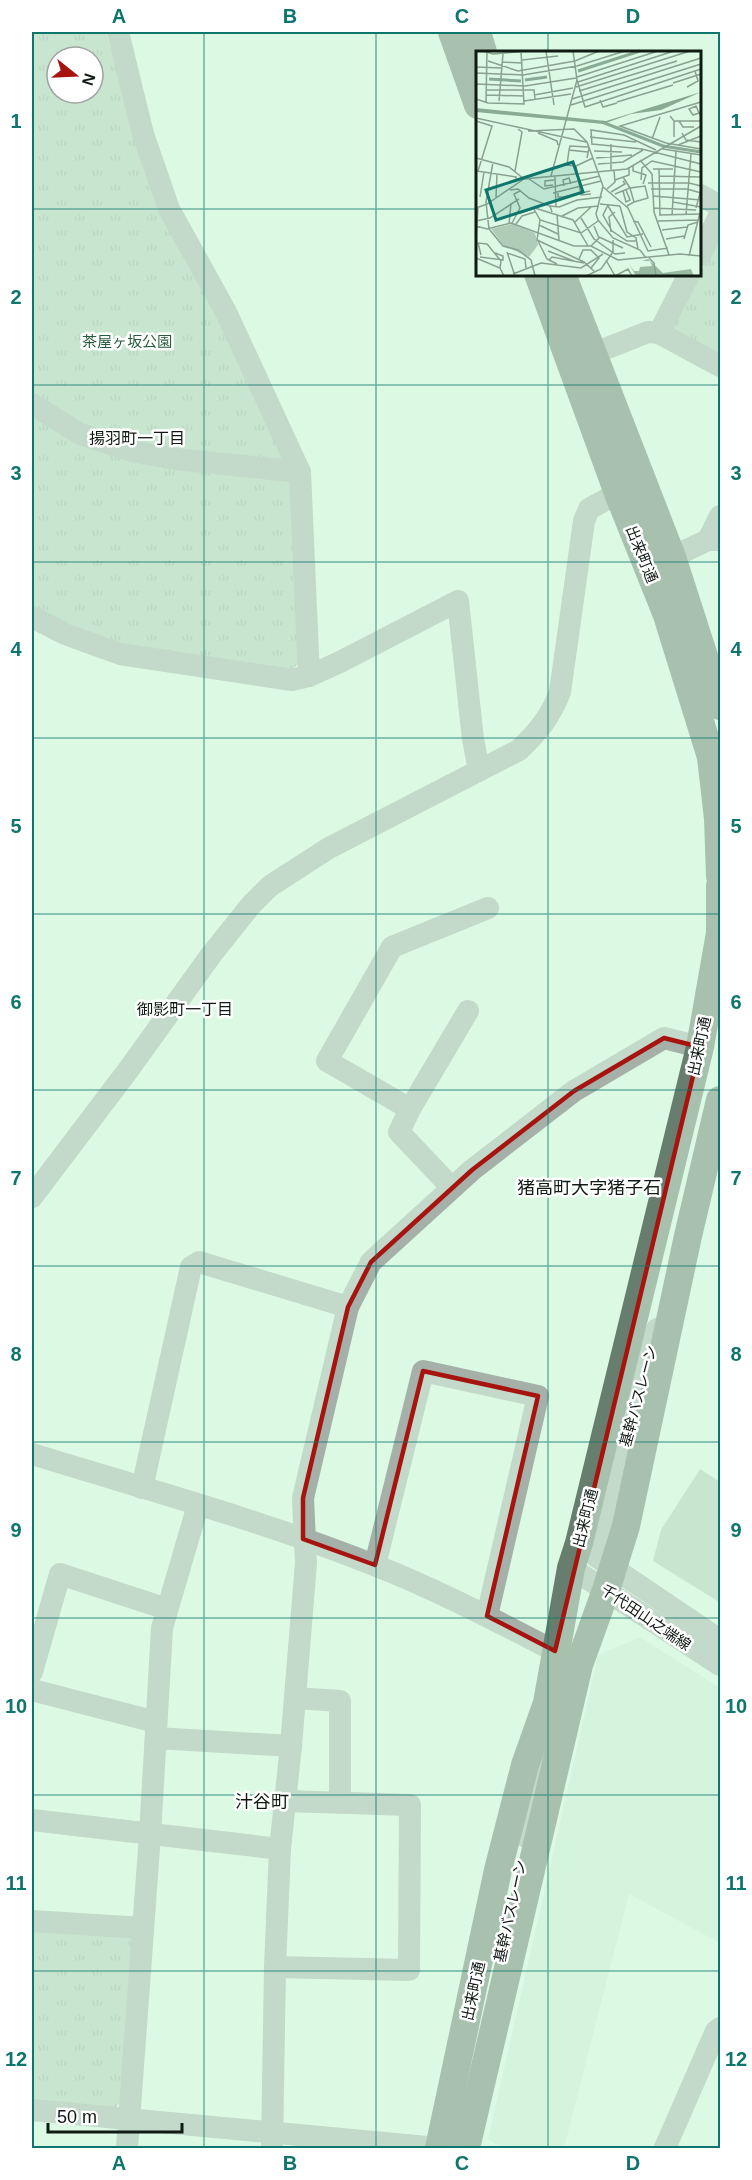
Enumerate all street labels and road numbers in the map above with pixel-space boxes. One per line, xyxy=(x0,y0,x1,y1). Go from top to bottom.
street label: 出来町通 xyxy=(623,523,661,585)
street label: 出来町通 xyxy=(684,1015,714,1077)
street label: 基幹バスレーン xyxy=(616,1343,660,1449)
street label: 出来町通 xyxy=(569,1487,601,1549)
street label: 千代田山之端線 xyxy=(598,1581,694,1653)
street label: 基幹バスレーン xyxy=(491,1858,529,1964)
street label: 出来町通 xyxy=(458,1960,488,2022)

